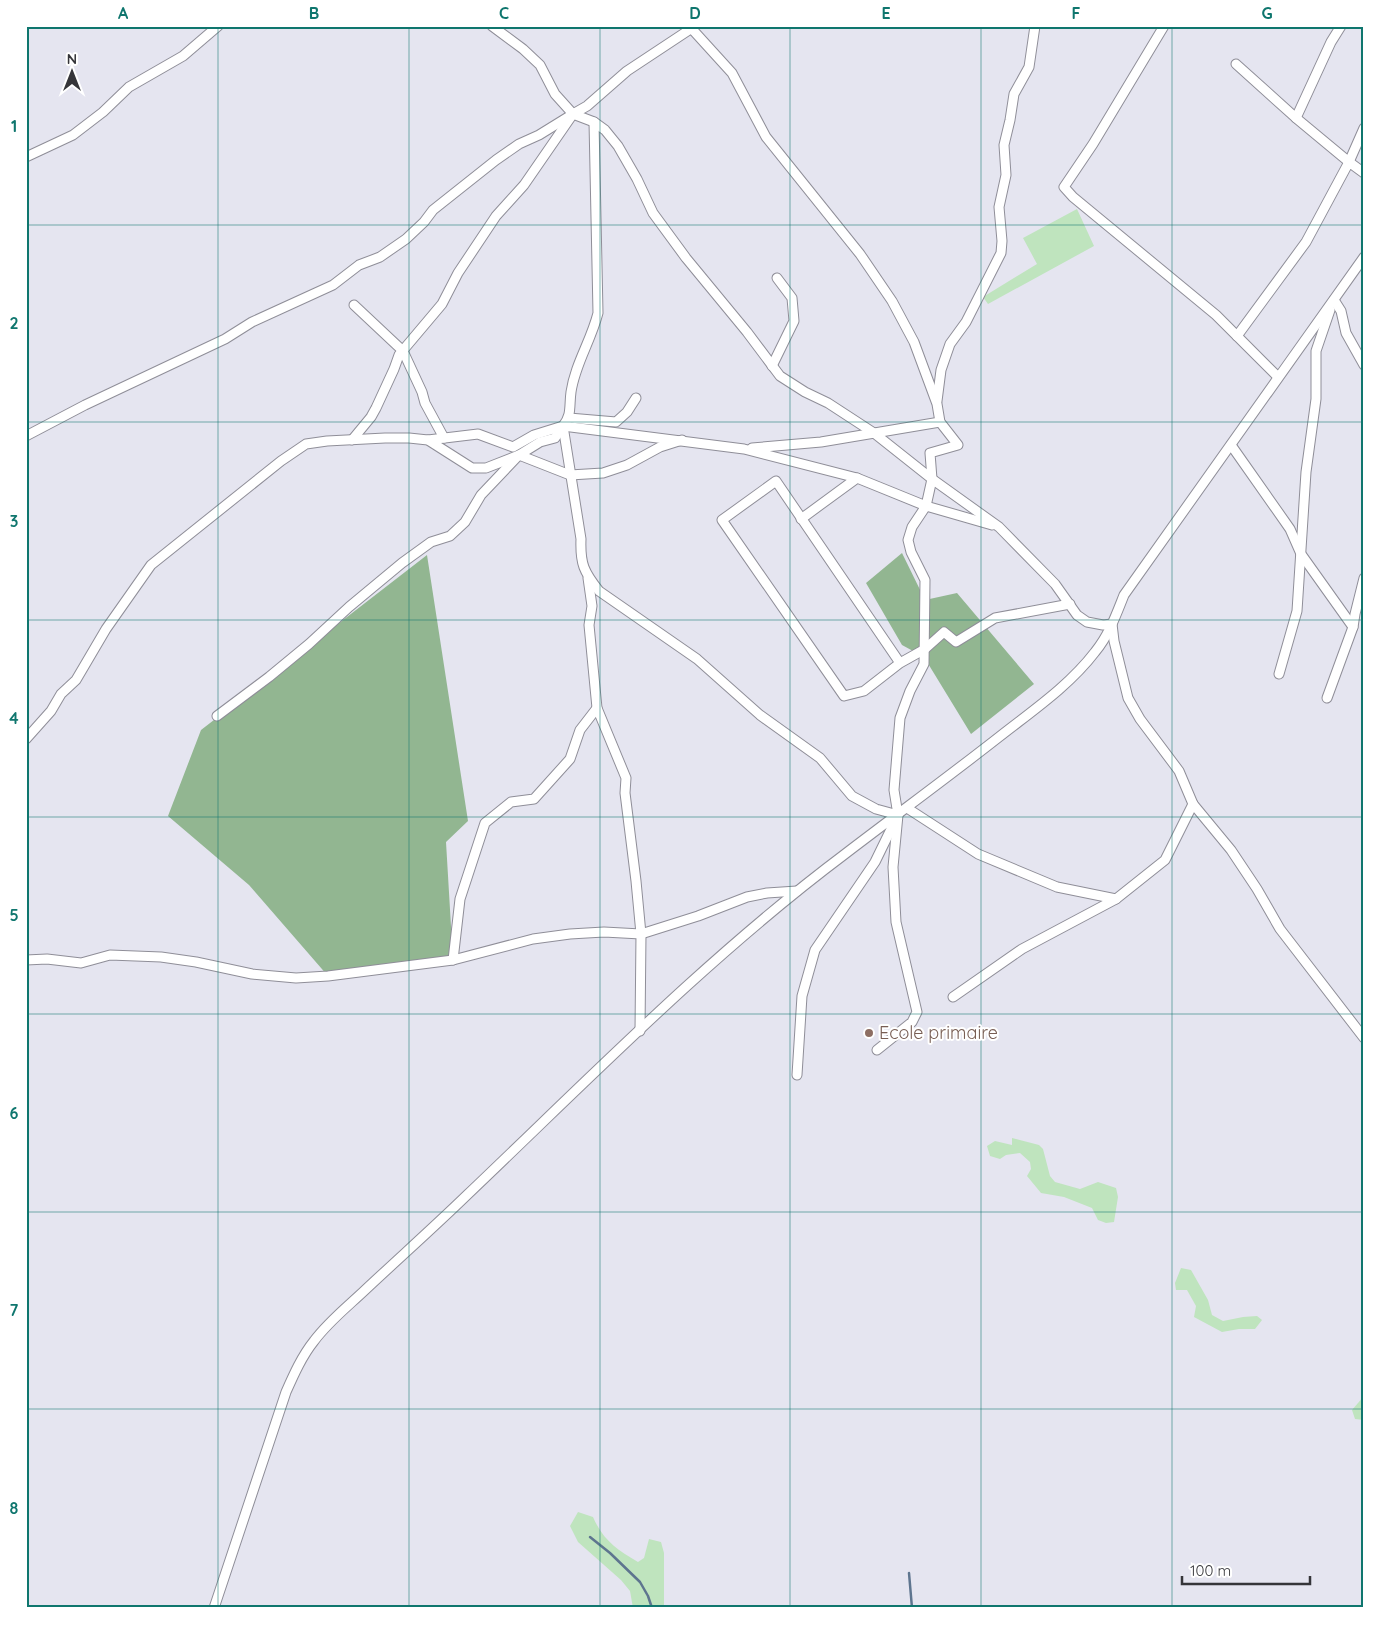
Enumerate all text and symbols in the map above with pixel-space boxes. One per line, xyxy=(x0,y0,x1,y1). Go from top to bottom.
text: A xyxy=(118,3,129,23)
text: B xyxy=(309,3,319,23)
text: C xyxy=(499,3,509,23)
text: D xyxy=(689,3,701,23)
text: E xyxy=(881,3,891,23)
text: F xyxy=(1072,3,1081,23)
text: G xyxy=(1261,3,1273,23)
north arrow xyxy=(48,48,98,98)
text: N xyxy=(67,50,77,68)
text: 1 xyxy=(11,116,17,136)
text: 2 xyxy=(9,313,19,333)
text: 3 xyxy=(10,511,18,531)
text: 4 xyxy=(9,708,19,728)
text: 5 xyxy=(9,905,19,925)
place label: Ecole primaire xyxy=(879,1021,998,1044)
marker: Ecole primaire xyxy=(863,1027,875,1039)
text: 6 xyxy=(10,1103,19,1123)
text: 7 xyxy=(10,1300,19,1320)
text: 8 xyxy=(10,1498,19,1518)
scale bar xyxy=(1182,1554,1310,1586)
text: 100 m xyxy=(1190,1561,1231,1580)

